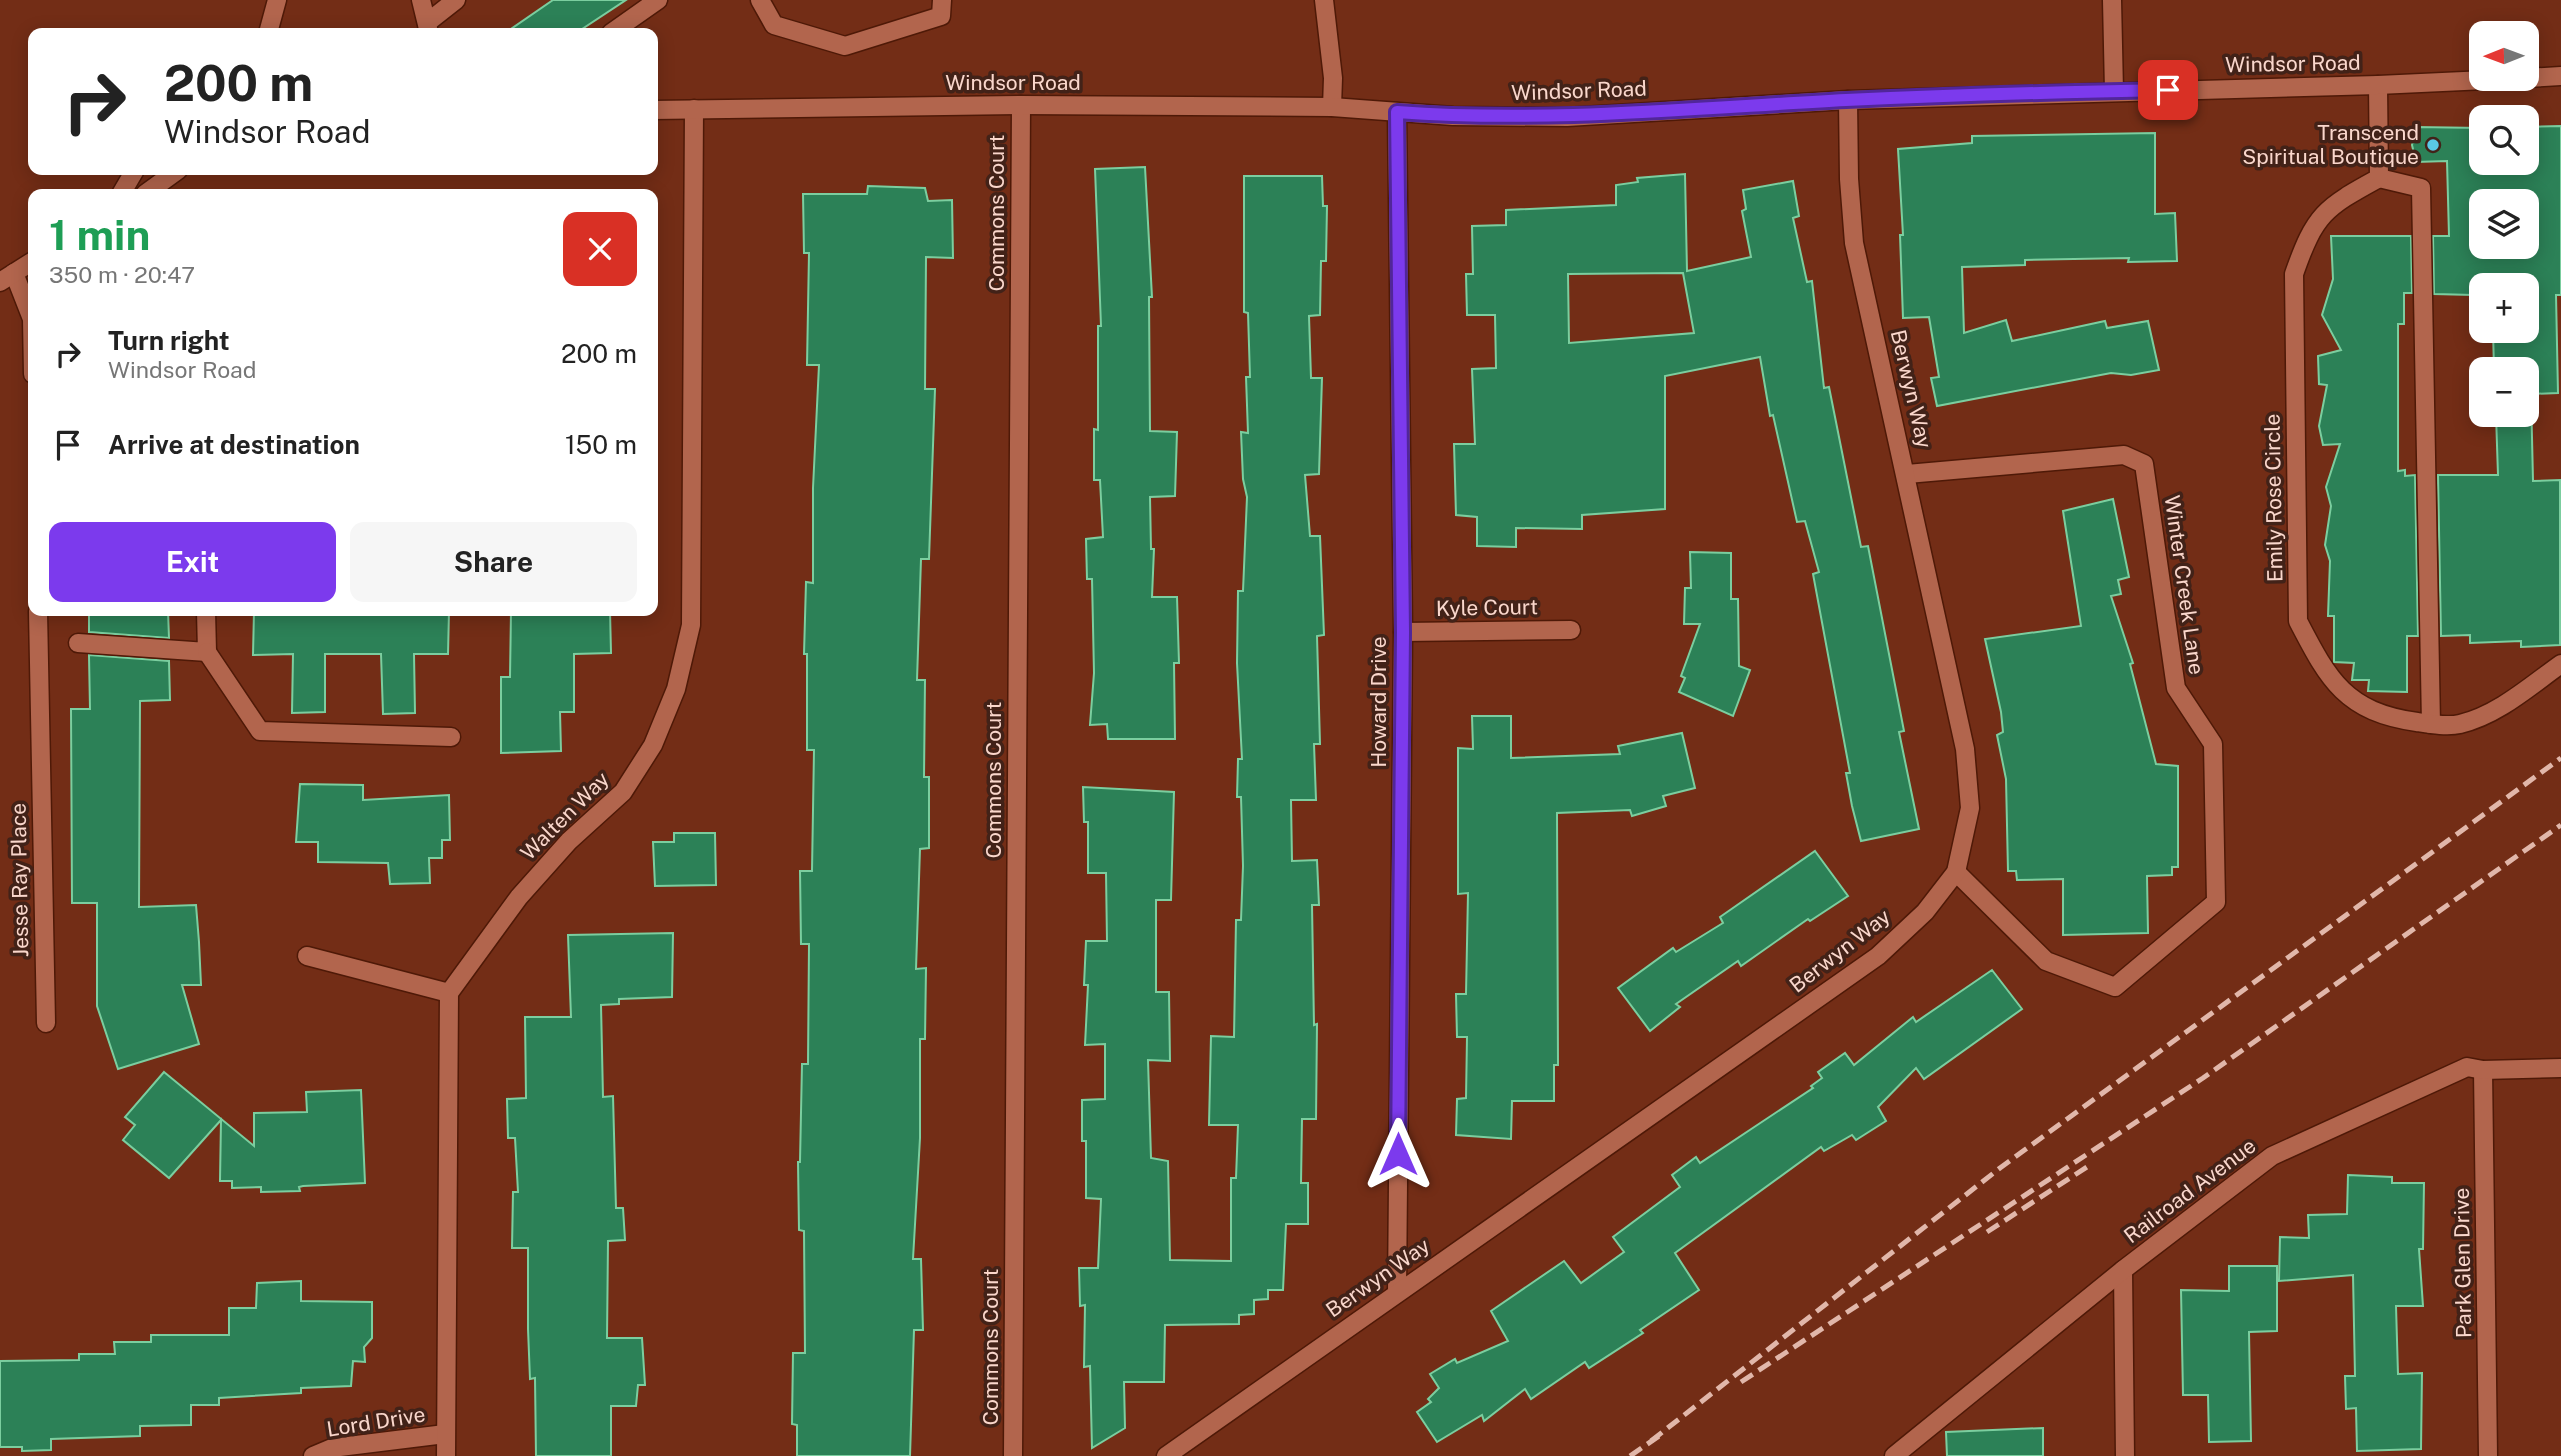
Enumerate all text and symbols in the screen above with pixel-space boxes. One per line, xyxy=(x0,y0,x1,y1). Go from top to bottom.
north arrow xyxy=(2469,21,2539,91)
map controls xyxy=(2469,21,2539,427)
street label: Windsor Road xyxy=(2225,50,2361,77)
text: 200 m xyxy=(164,54,313,112)
icon: right xyxy=(49,56,140,147)
pin xyxy=(2138,60,2198,120)
street label: Windsor Road xyxy=(945,70,1081,95)
icon: arrive xyxy=(2149,71,2187,109)
street label: Windsor Road xyxy=(1511,76,1647,105)
button: search xyxy=(2469,105,2539,175)
text: Windsor Road xyxy=(164,113,371,150)
place label: Transcend Spiritual Boutique xyxy=(2242,120,2419,169)
street label: Commons Court xyxy=(984,135,1009,291)
marker: Transcend Spiritual Boutique xyxy=(2425,137,2441,153)
button: layers xyxy=(2469,189,2539,259)
text: 1 min xyxy=(49,210,150,259)
button: close xyxy=(563,212,637,286)
text: 350 m · 20:47 xyxy=(49,261,195,288)
button: + xyxy=(2469,273,2539,343)
text: Turn right xyxy=(108,325,230,356)
street label: Berwyn Way xyxy=(1886,327,1937,451)
icon: right xyxy=(49,335,87,373)
text: 200 m xyxy=(561,338,637,369)
text: Windsor Road xyxy=(108,356,256,383)
button: − xyxy=(2469,357,2539,427)
street label: Emily Rose Circle xyxy=(2260,414,2287,582)
icon: arrive xyxy=(49,426,87,464)
text: Arrive at destination xyxy=(108,429,360,460)
text: 150 m xyxy=(565,429,637,460)
street label: Winter Creek Lane xyxy=(2160,494,2209,676)
button: Exit xyxy=(49,522,336,602)
button: Share xyxy=(350,522,637,602)
street label: Kyle Court xyxy=(1436,594,1538,621)
street label: Howard Drive xyxy=(1366,636,1391,768)
street label: Commons Court xyxy=(981,702,1006,858)
street label: Walten Way xyxy=(515,766,614,865)
street label: Jesse Ray Place xyxy=(6,803,33,957)
street label: Berwyn Way xyxy=(1784,904,1895,998)
position arrow xyxy=(1361,1117,1435,1191)
street label: Railroad Avenue xyxy=(2119,1133,2260,1248)
street label: Park Glen Drive xyxy=(2449,1188,2476,1338)
street label: Berwyn Way xyxy=(1321,1233,1434,1322)
street label: Commons Court xyxy=(978,1269,1003,1425)
street label: Lord Drive xyxy=(325,1401,427,1442)

